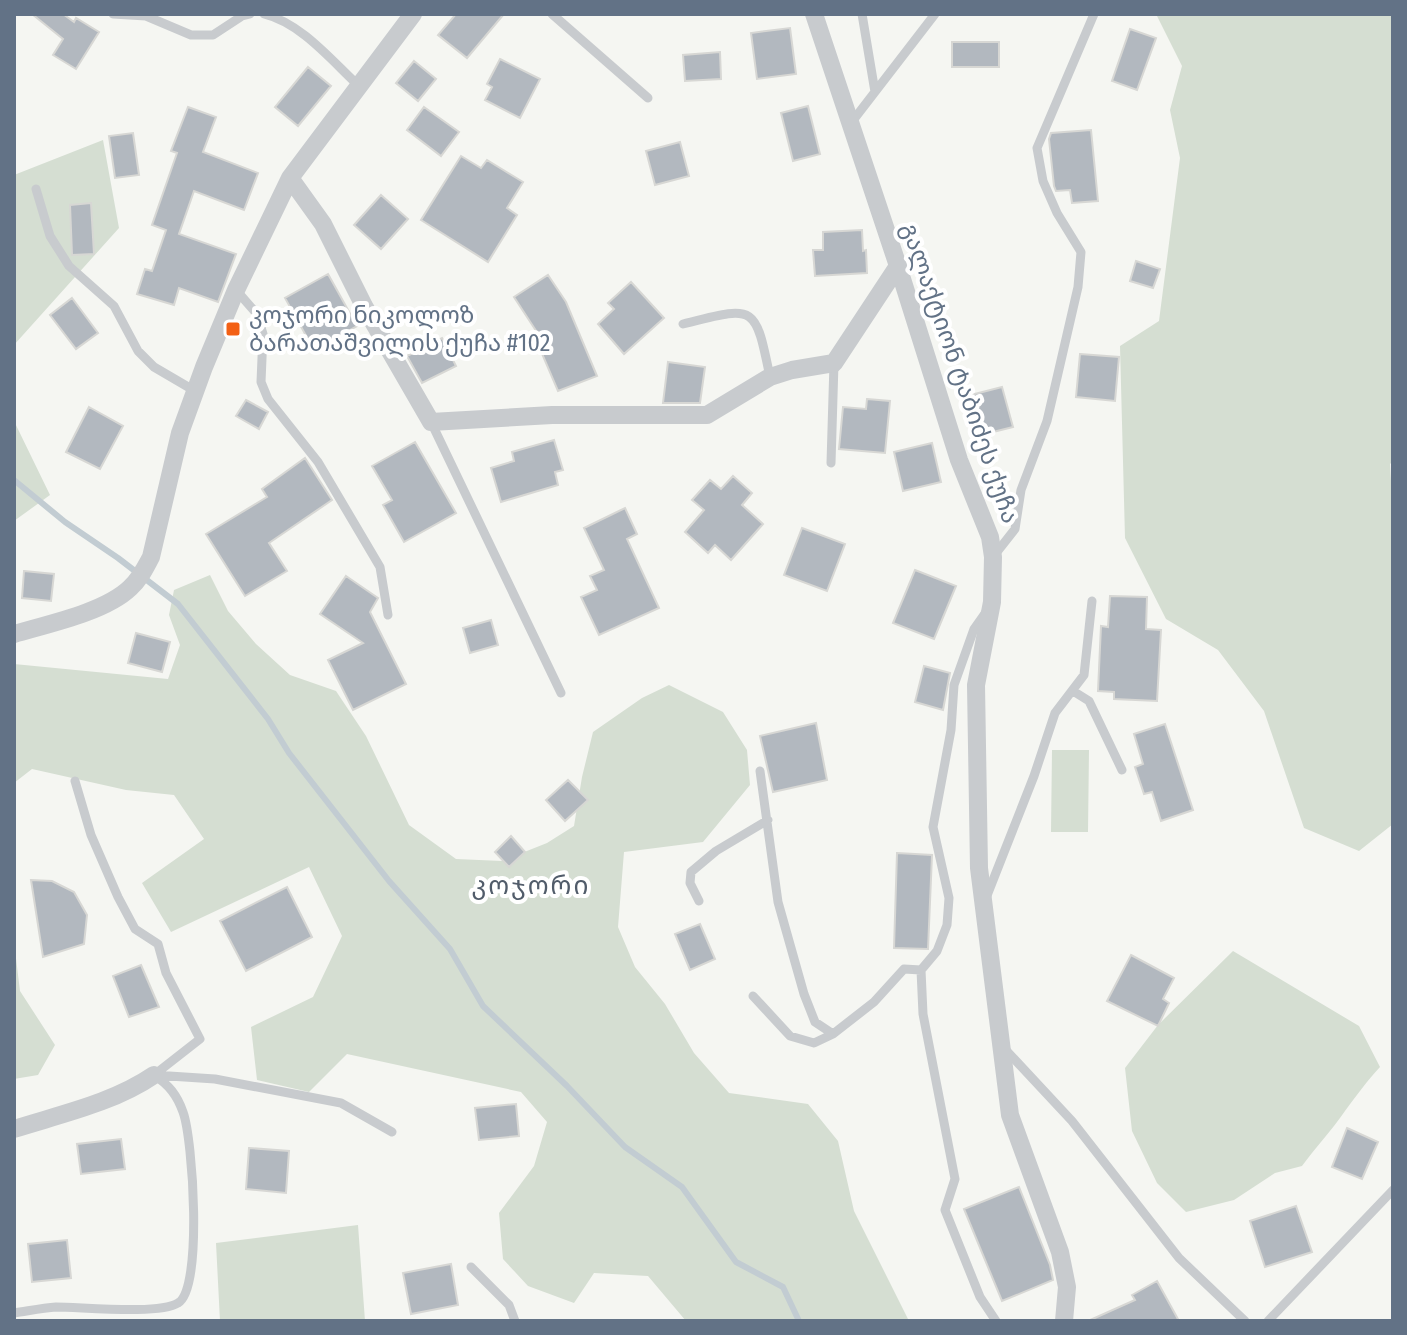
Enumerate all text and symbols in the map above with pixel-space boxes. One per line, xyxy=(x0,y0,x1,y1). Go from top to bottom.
street label: გალაქტიონ ტაბიძეს ქუჩა xyxy=(895,219,1025,527)
place label: კოჯორი ნიკოლოზ ბარათაშვილის ქუჩა #102 xyxy=(249,301,550,357)
marker: კოჯორი ნიკოლოზ ბარათაშვილის ქუჩა #102 xyxy=(224,320,242,338)
district label: კოჯორი xyxy=(472,870,590,901)

